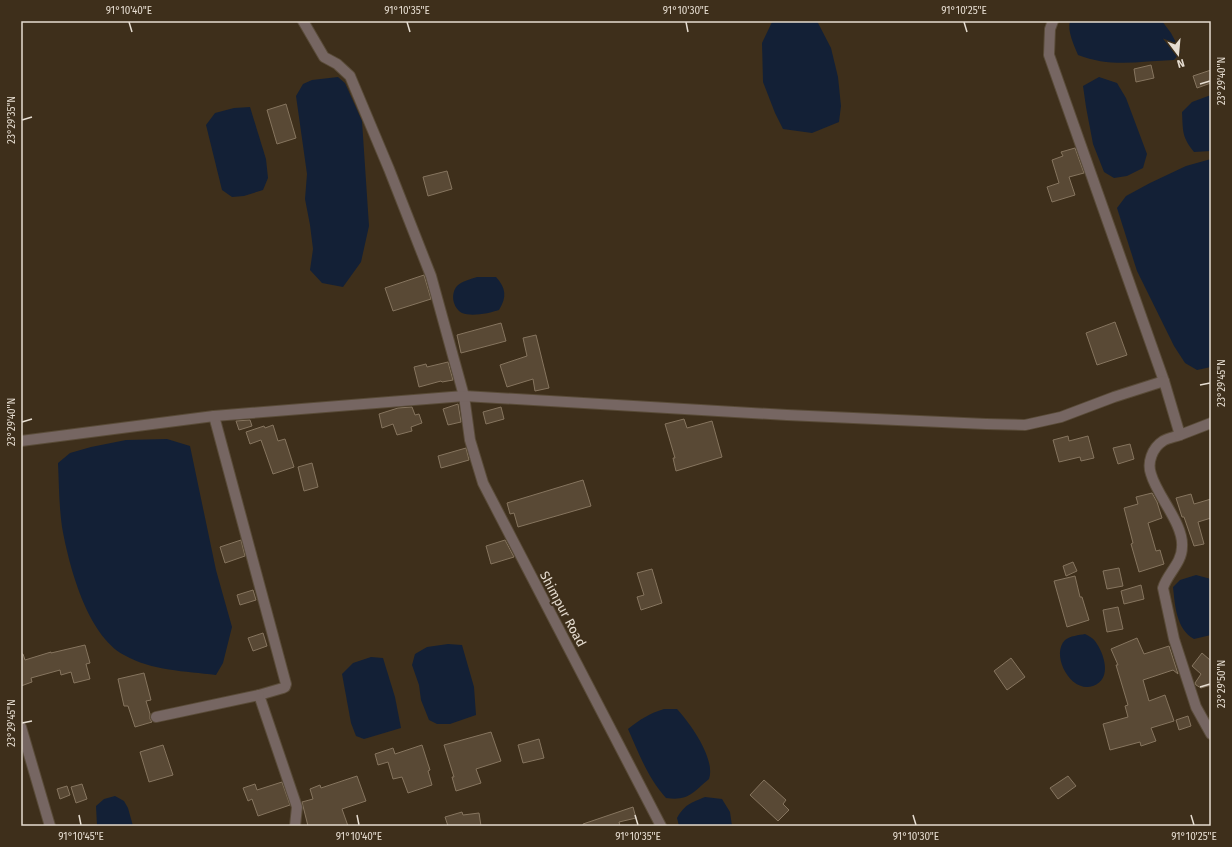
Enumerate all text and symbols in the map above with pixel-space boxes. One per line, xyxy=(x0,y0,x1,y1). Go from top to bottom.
text: 91°10'40"E xyxy=(106,5,152,17)
text: 91°10'35"E xyxy=(384,5,430,17)
text: 91°10'30"E xyxy=(663,5,709,17)
text: 91°10'25"E xyxy=(941,5,987,17)
north arrow xyxy=(1158,34,1198,74)
text: N xyxy=(1175,56,1186,70)
text: 23°29'40"N xyxy=(1216,57,1228,105)
text: 23°29'35"N xyxy=(6,96,18,144)
text: 23°29'45"N xyxy=(1216,359,1228,407)
text: 23°29'40"N xyxy=(6,398,18,446)
street label: Shimpur Road xyxy=(537,569,589,649)
text: 23°29'50"N xyxy=(1216,660,1228,708)
text: 23°29'45"N xyxy=(6,699,18,747)
text: 91°10'45"E xyxy=(58,831,104,843)
text: 91°10'40"E xyxy=(336,831,382,843)
text: 91°10'35"E xyxy=(615,831,661,843)
text: 91°10'30"E xyxy=(893,831,939,843)
text: 91°10'25"E xyxy=(1171,831,1217,843)

